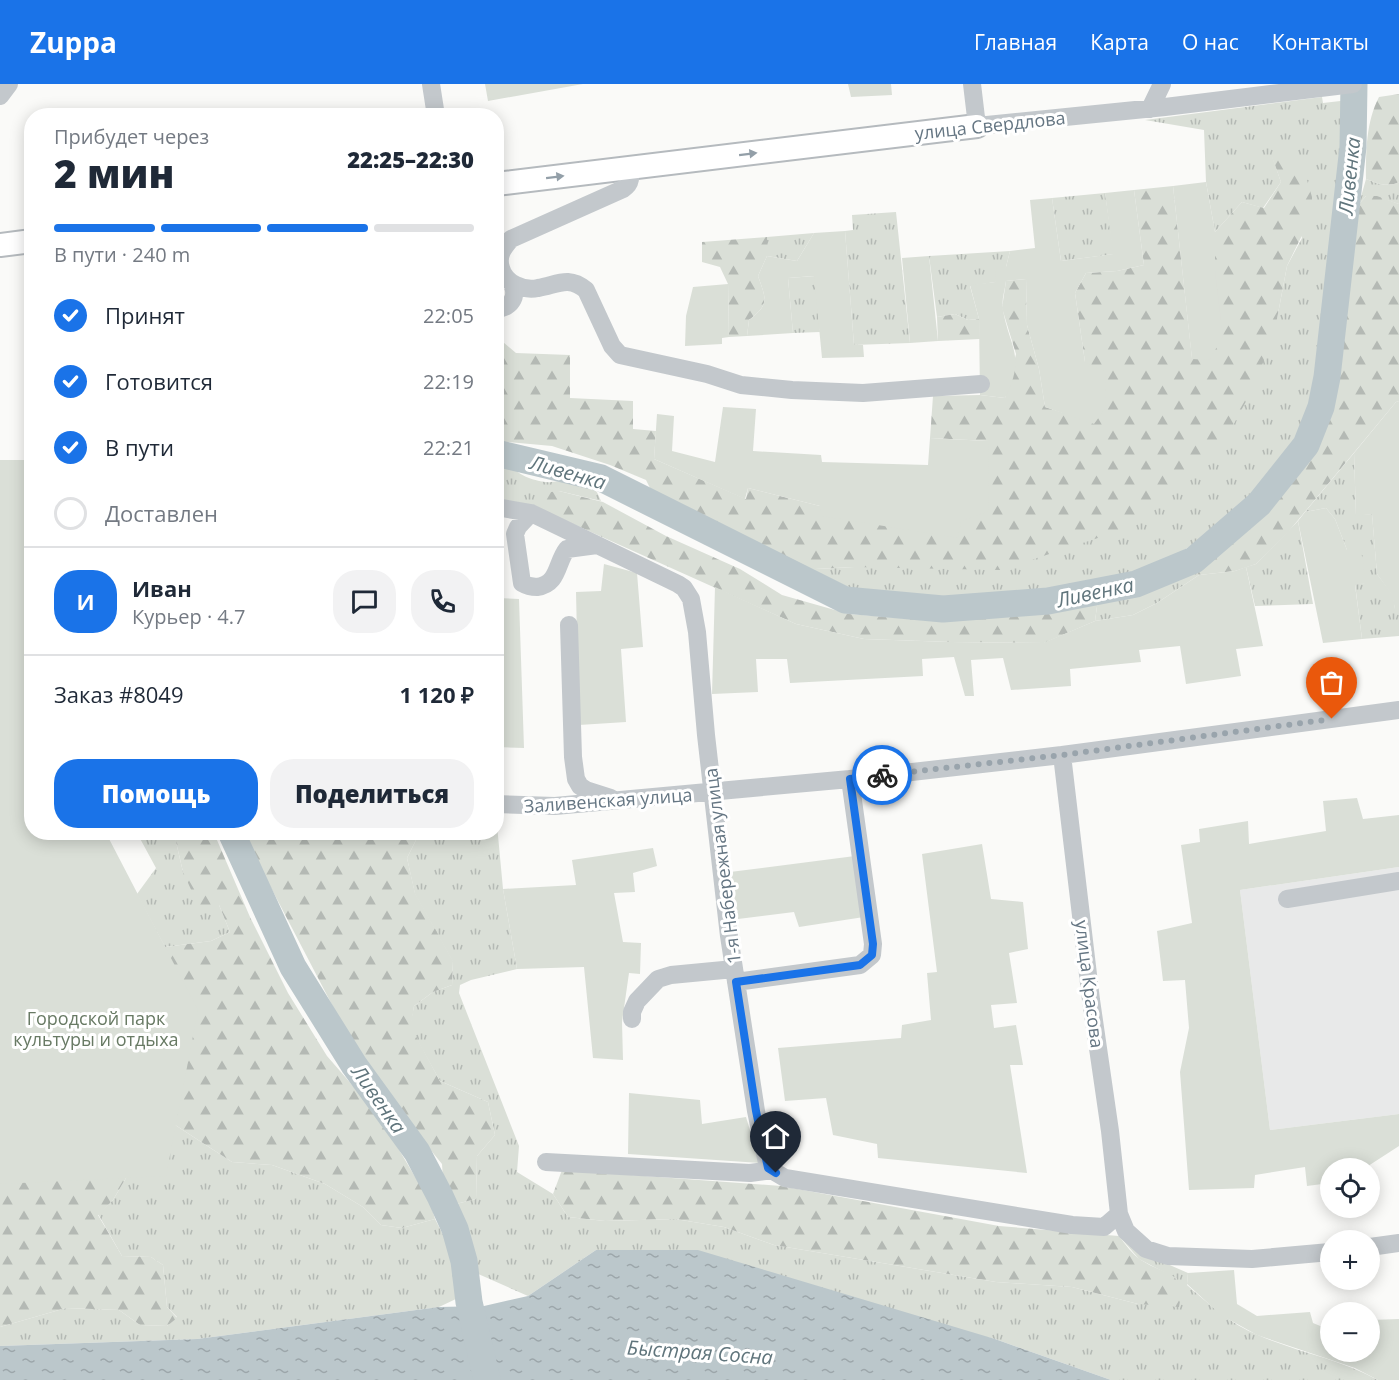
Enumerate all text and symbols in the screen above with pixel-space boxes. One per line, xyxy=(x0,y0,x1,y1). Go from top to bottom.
text: Zuppa xyxy=(30,23,117,61)
text: Главная xyxy=(974,28,1057,56)
text: Карта xyxy=(1090,28,1149,56)
text: О нас xyxy=(1182,28,1239,56)
text: Контакты xyxy=(1272,28,1369,56)
street label: улица Свердлова xyxy=(914,105,1066,145)
text: Прибудет через xyxy=(54,123,209,150)
water label: Ливенка xyxy=(1331,136,1367,217)
text: 22:25–22:30 xyxy=(347,144,474,174)
text: 2 мин xyxy=(54,146,174,199)
one-way arrow xyxy=(739,149,758,158)
one-way arrow xyxy=(545,172,564,182)
text: В пути · 240 m xyxy=(54,241,190,268)
icon: check xyxy=(54,299,87,332)
text: Принят xyxy=(105,300,185,330)
text: 22:05 xyxy=(423,302,474,329)
icon: check xyxy=(54,365,87,398)
text: Готовится xyxy=(105,366,213,396)
text: 22:19 xyxy=(423,368,474,395)
icon: check xyxy=(54,431,87,464)
text: В пути xyxy=(105,432,174,462)
text: 22:21 xyxy=(423,434,474,461)
water label: Ливенка xyxy=(526,448,609,496)
text: Доставлен xyxy=(105,498,218,528)
button: chat xyxy=(333,570,396,633)
button: phone xyxy=(411,570,474,633)
water label: Ливенка xyxy=(1053,571,1136,614)
text: Иван xyxy=(132,573,192,603)
text: И xyxy=(76,586,95,616)
text: Курьер · 4.7 xyxy=(132,603,246,630)
pin xyxy=(1306,657,1357,719)
icon: bag xyxy=(1315,666,1348,699)
text: Заказ #8049 xyxy=(54,679,184,709)
text: 1 120 ₽ xyxy=(399,679,474,709)
courier xyxy=(852,745,912,805)
button: Помощь xyxy=(54,759,258,828)
button: Поделиться xyxy=(270,759,474,828)
icon: bike xyxy=(866,759,899,792)
street label: 1-я Набережная улица xyxy=(698,767,746,965)
street label: Заливенская улица xyxy=(523,782,693,818)
street label: улица Красова xyxy=(1070,919,1110,1049)
park label: Городской парк культуры и отдыха xyxy=(13,1006,179,1051)
water label: Ливенка xyxy=(345,1058,412,1139)
pin xyxy=(750,1111,801,1173)
icon: home xyxy=(759,1120,792,1153)
map controls xyxy=(1320,1158,1380,1362)
button: locate xyxy=(1320,1158,1380,1218)
button: + xyxy=(1320,1230,1380,1290)
button: − xyxy=(1320,1302,1380,1362)
water label: Быстрая Сосна xyxy=(626,1333,774,1371)

